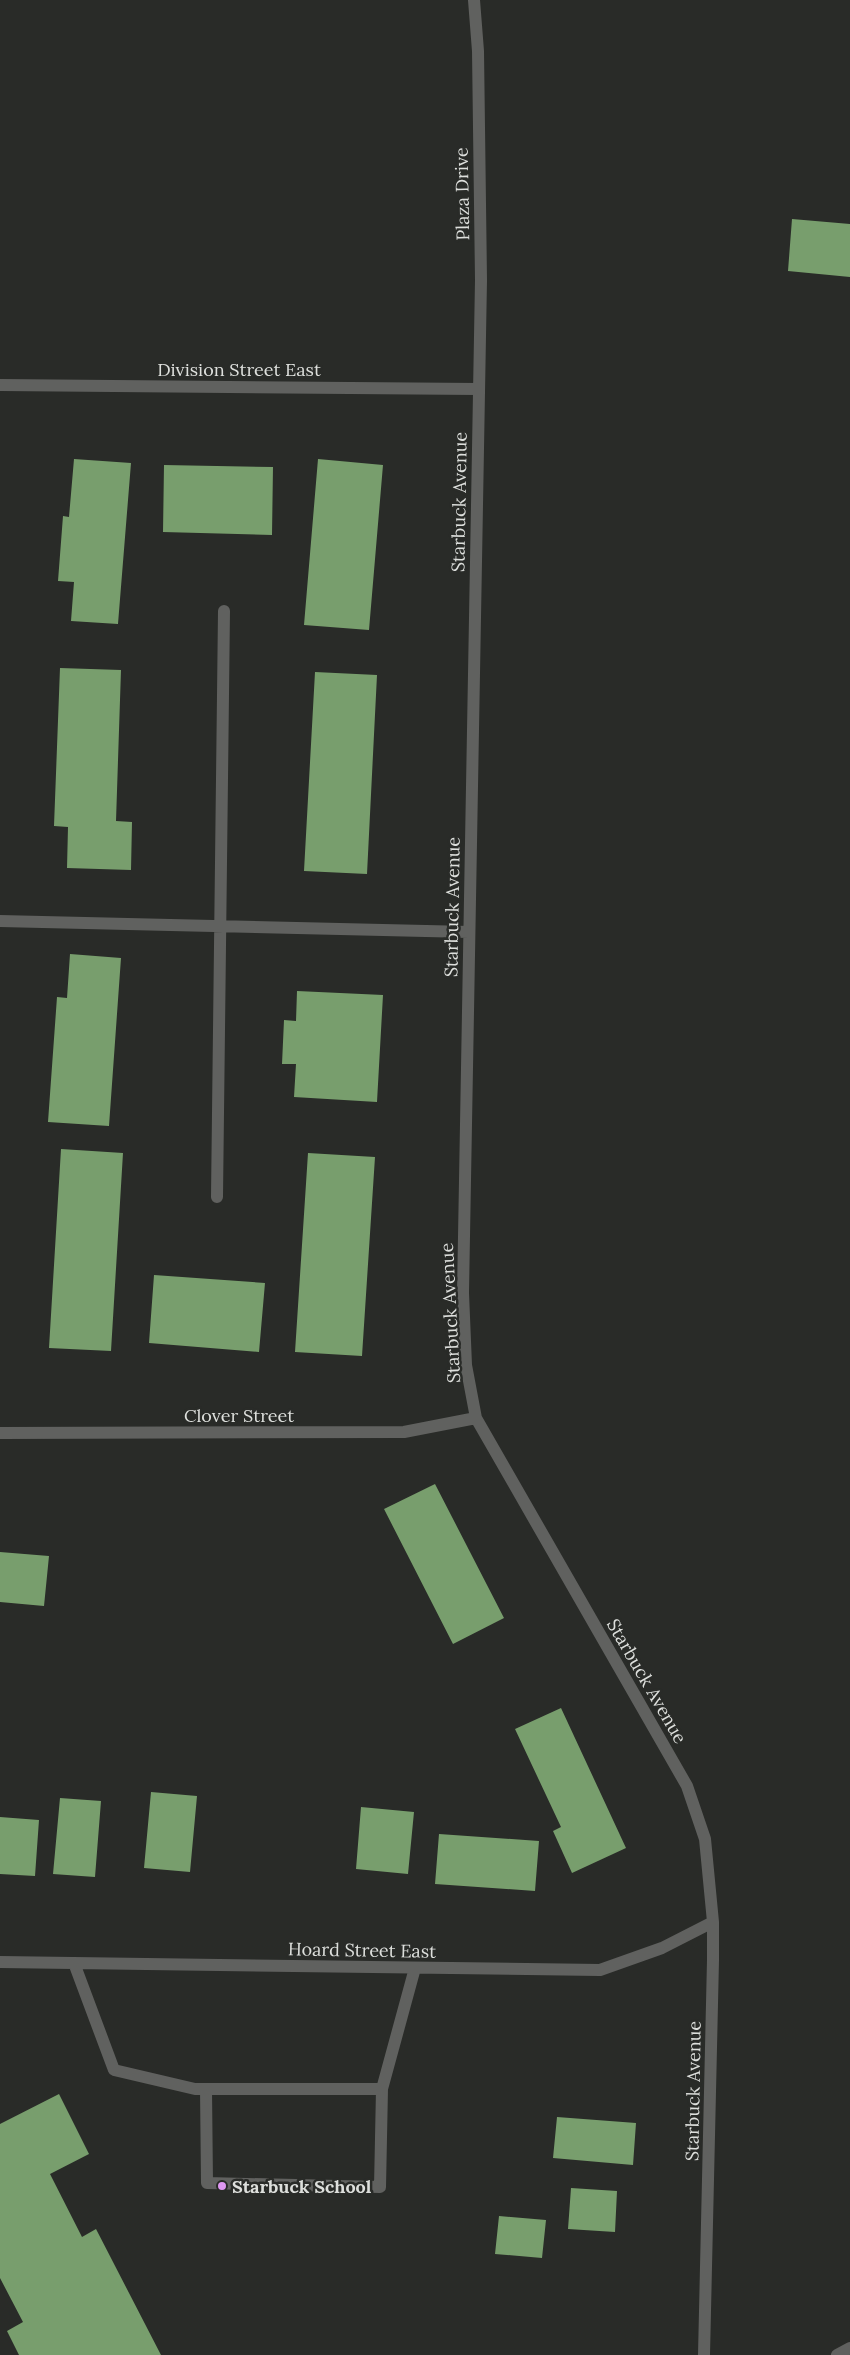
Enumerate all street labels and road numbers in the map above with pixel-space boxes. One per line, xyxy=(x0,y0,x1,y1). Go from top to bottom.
street label: Plaza Drive xyxy=(450,147,474,241)
street label: Division Street East xyxy=(157,358,321,381)
street label: Starbuck Avenue xyxy=(446,431,472,572)
street label: Starbuck Avenue xyxy=(439,836,465,977)
street label: Starbuck Avenue xyxy=(435,1242,465,1384)
street label: Clover Street xyxy=(184,1404,294,1427)
street label: Starbuck Avenue xyxy=(602,1614,692,1748)
street label: Hoard Street East xyxy=(288,1937,436,1963)
street label: Starbuck Avenue xyxy=(680,2020,706,2161)

